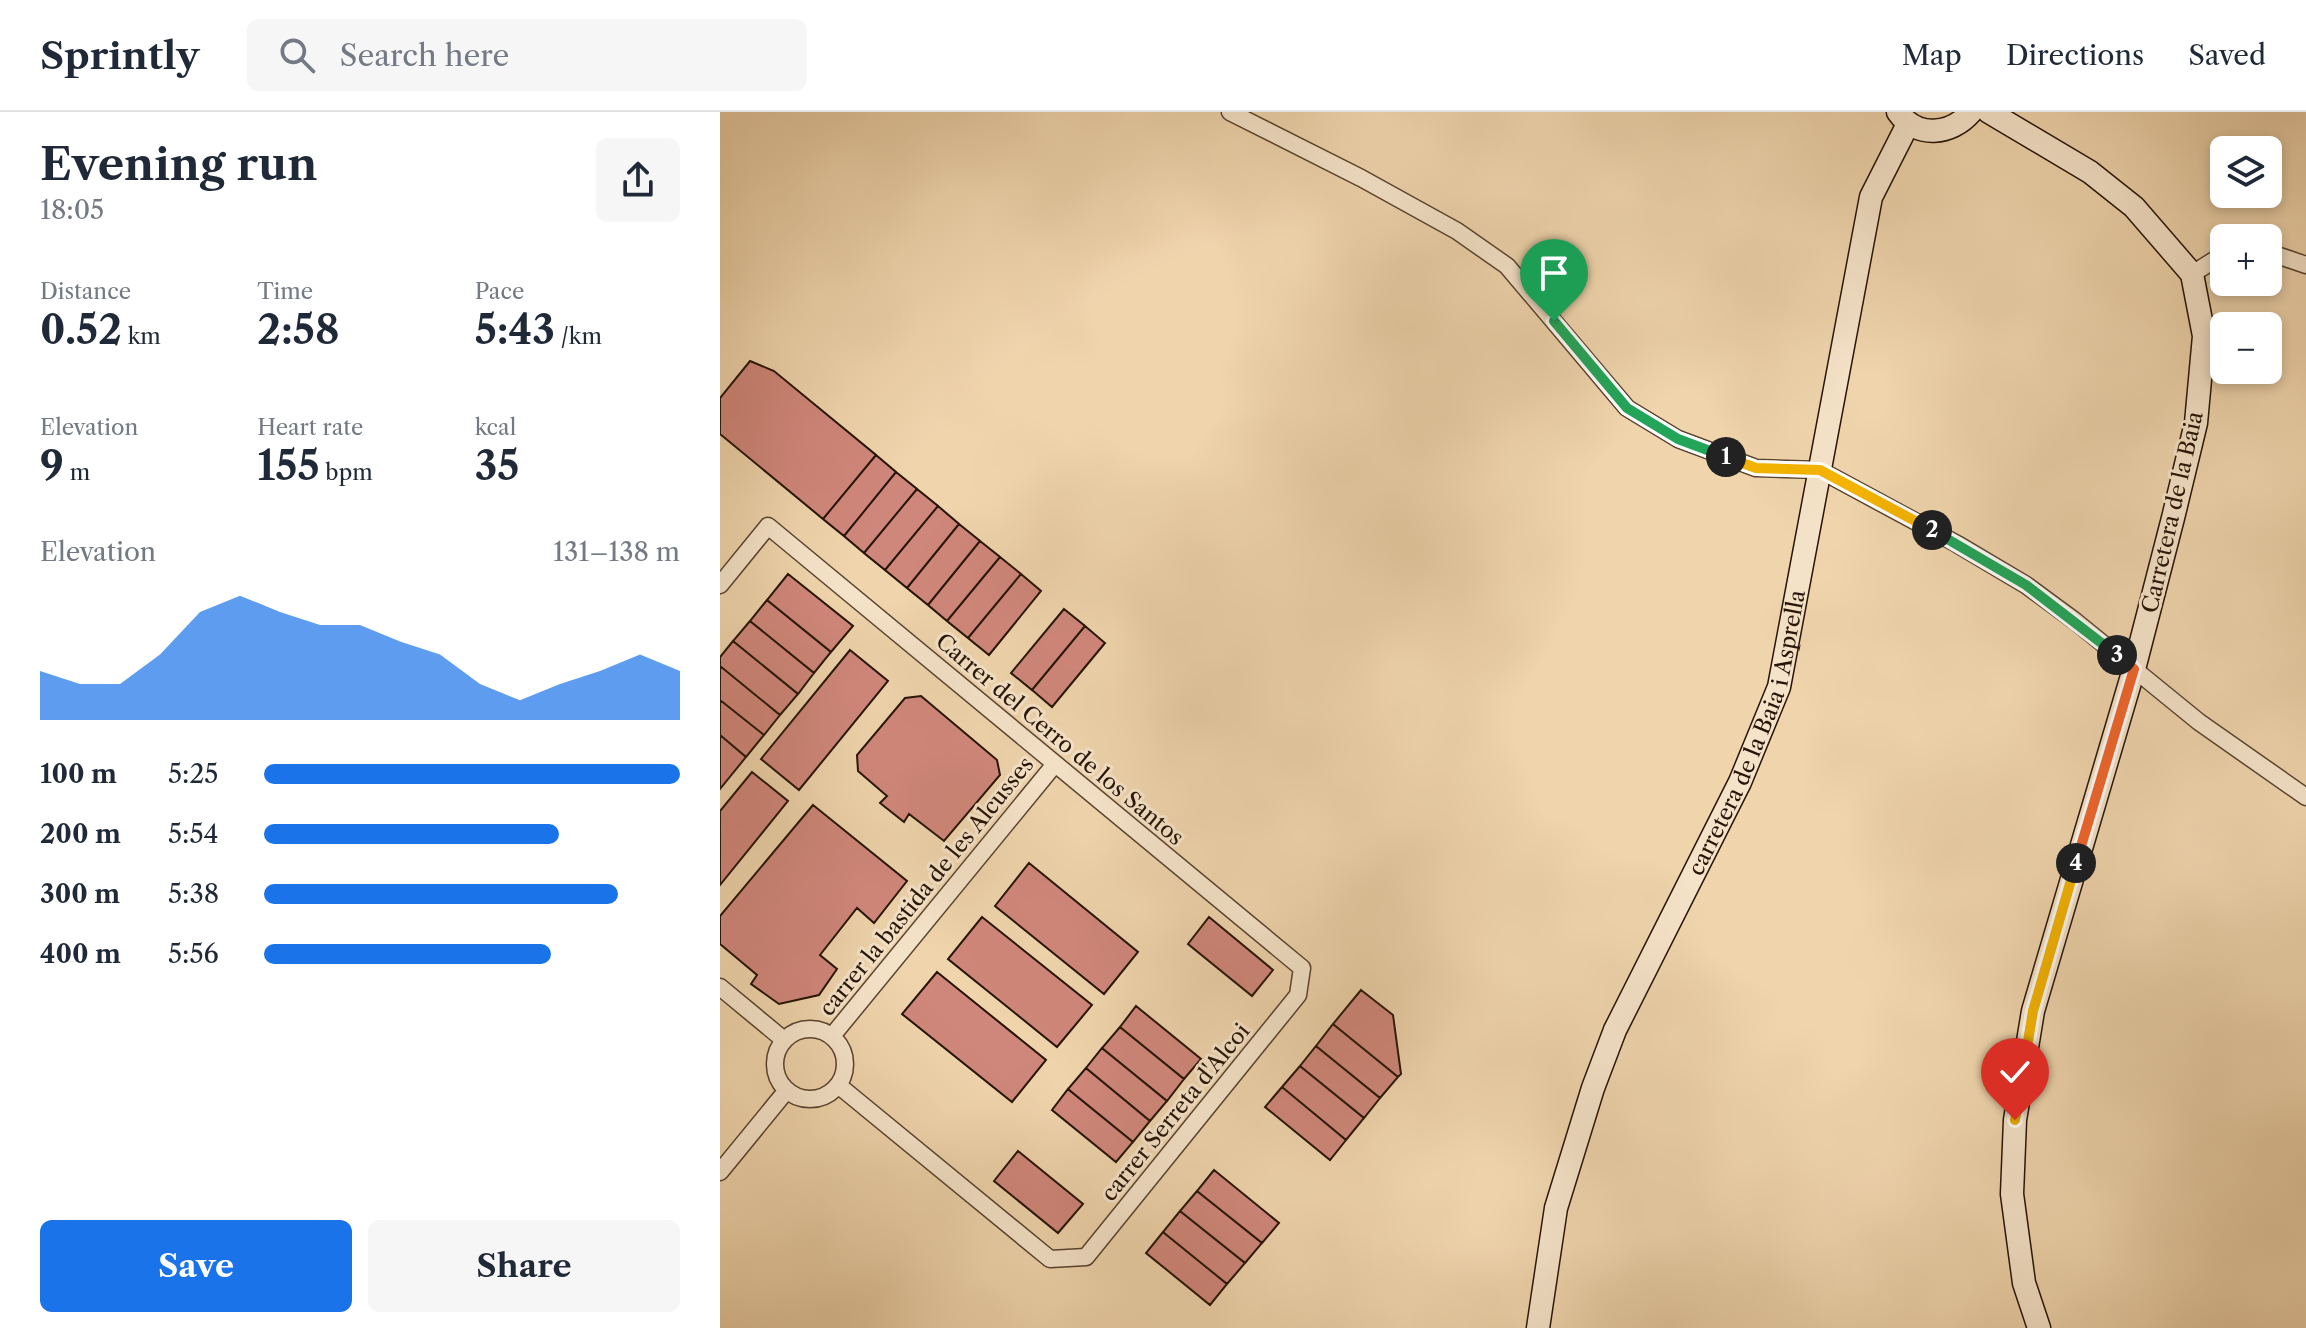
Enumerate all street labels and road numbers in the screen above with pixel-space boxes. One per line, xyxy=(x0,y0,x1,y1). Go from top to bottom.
street label: Carretera de la Baia xyxy=(2136,408,2209,616)
street label: carretera de la Baia i Asprella xyxy=(1682,587,1811,880)
street label: Carrer del Cerro de los Santos xyxy=(930,628,1189,851)
street label: carrer la bastida de les Alcusses xyxy=(813,751,1039,1021)
street label: carrer Serreta d'Alcoi xyxy=(1095,1018,1256,1207)

